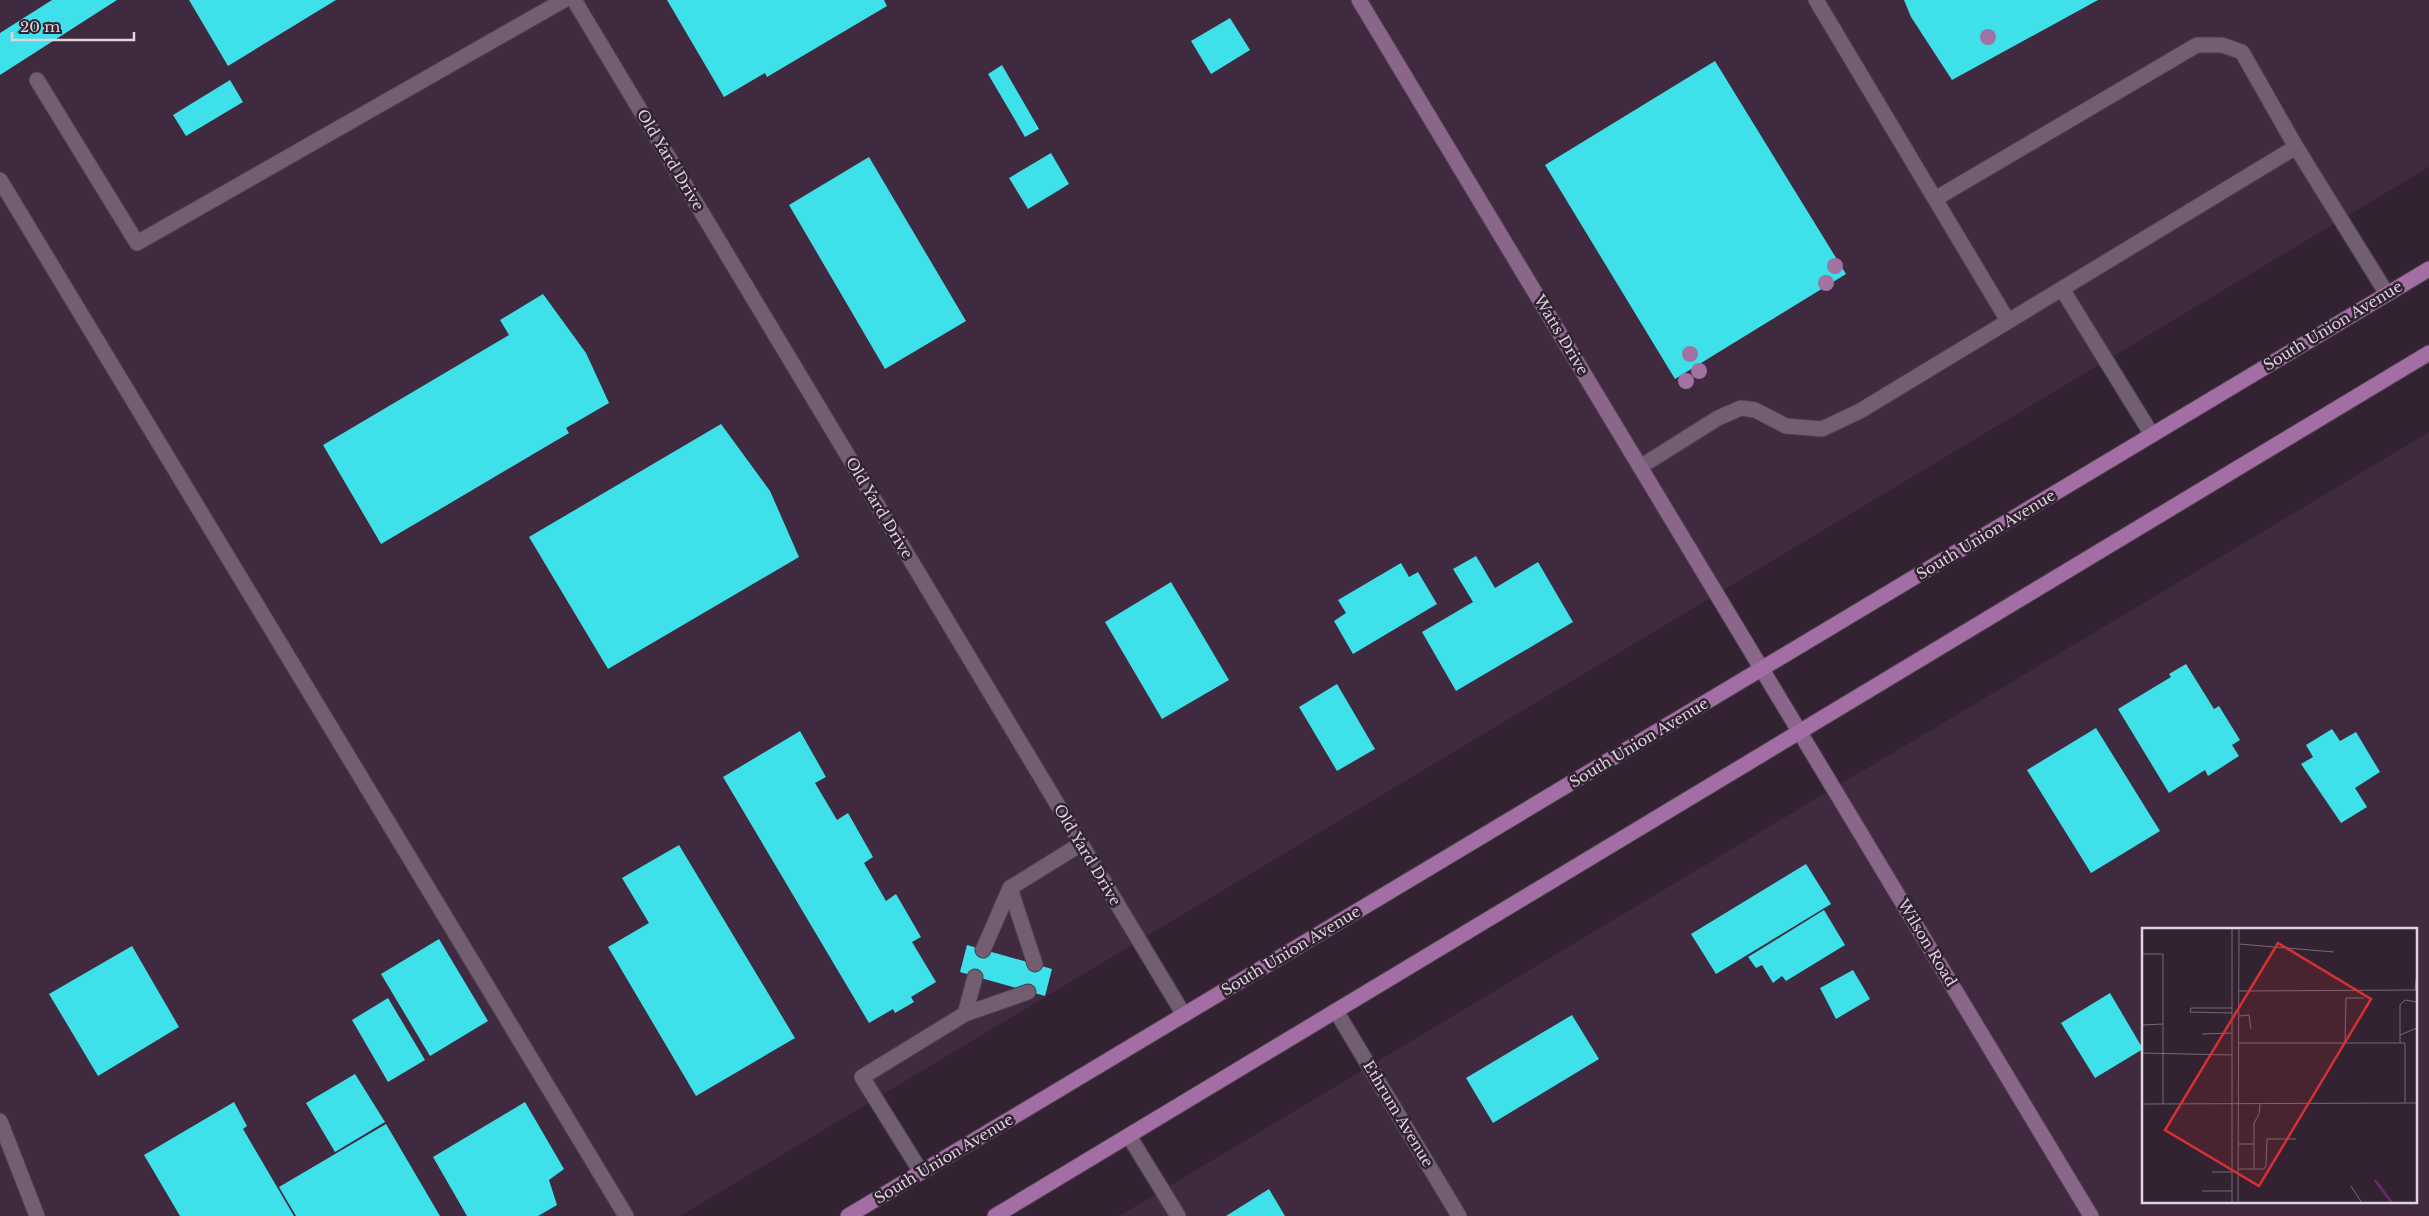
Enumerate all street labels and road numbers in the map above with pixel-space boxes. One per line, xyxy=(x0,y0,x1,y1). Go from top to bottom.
street label: Old Yard Drive xyxy=(633,106,708,214)
street label: South Union Avenue xyxy=(2260,277,2406,375)
street label: Watts Drive xyxy=(1530,290,1593,378)
street label: Old Yard Drive xyxy=(842,454,917,562)
street label: South Union Avenue xyxy=(1913,486,2059,584)
street label: South Union Avenue xyxy=(1566,694,1712,792)
street label: Old Yard Drive xyxy=(1050,801,1125,909)
street label: Wilson Road xyxy=(1893,895,1961,990)
street label: South Union Avenue xyxy=(1218,902,1364,1000)
street label: Ethrum Avenue xyxy=(1359,1057,1438,1171)
street label: South Union Avenue xyxy=(871,1110,1017,1208)

